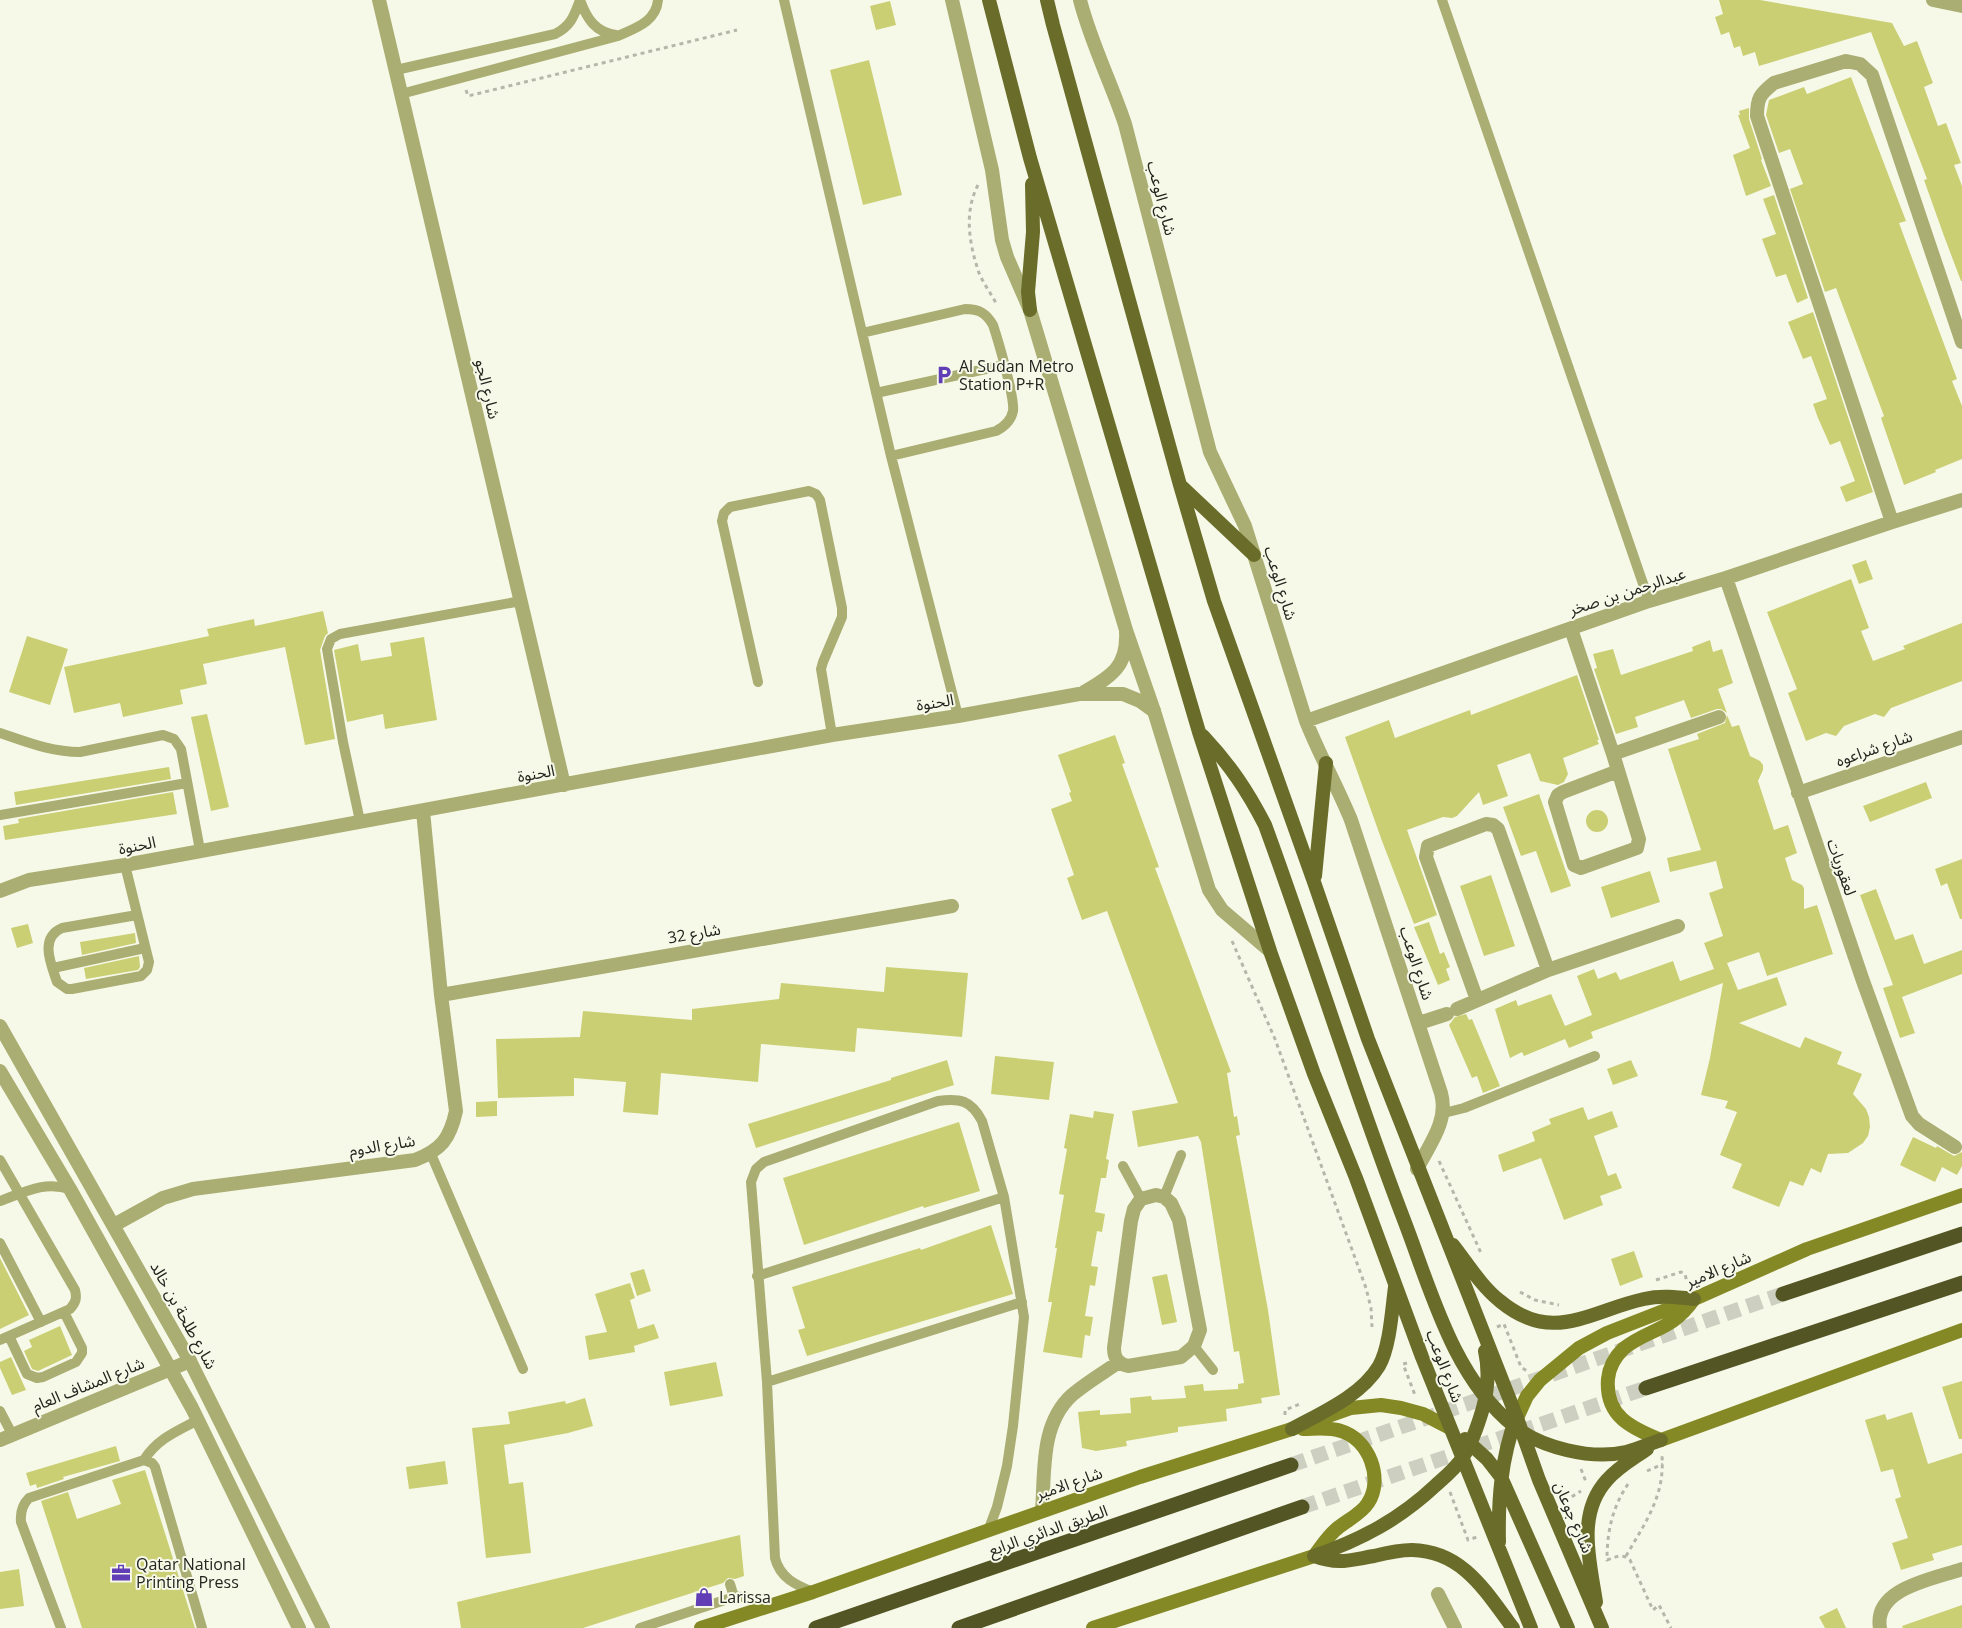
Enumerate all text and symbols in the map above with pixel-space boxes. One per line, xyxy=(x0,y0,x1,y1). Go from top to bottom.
street label: شارع الوعب xyxy=(1140,158,1182,238)
place label: Al Sudan Metro Station P+R xyxy=(959,355,1074,395)
street label: شارع الجو xyxy=(468,357,506,422)
parking icon: Al Sudan Metro Station P+R xyxy=(933,364,955,386)
street label: شارع الوعب xyxy=(1257,543,1303,623)
street label: عبدالرحمن بن صخر xyxy=(1565,562,1688,621)
street label: الحنوة xyxy=(915,688,955,716)
street label: شارع شراعوه xyxy=(1833,725,1916,773)
street label: الحنوة xyxy=(516,759,556,787)
street label: الحنوة xyxy=(116,831,158,859)
street label: لعقوريات xyxy=(1822,836,1862,898)
street label: شارع 32 xyxy=(666,918,723,950)
street label: شارع الوعب xyxy=(1393,923,1439,1003)
street label: شارع الدوم xyxy=(347,1129,417,1163)
street label: شارع الامير xyxy=(1681,1245,1755,1295)
street label: شارع طلحة بن خالد xyxy=(144,1257,223,1374)
street label: شارع الوعب xyxy=(1419,1326,1469,1406)
street label: شارع المشاف العام xyxy=(29,1351,148,1418)
street label: شارع الامير xyxy=(1032,1461,1106,1507)
street label: شارع جوعان xyxy=(1547,1478,1599,1557)
street label: الطريق الدائري الرابع xyxy=(985,1499,1111,1563)
place label: Qatar National Printing Press xyxy=(136,1553,246,1593)
office icon: Qatar National Printing Press xyxy=(110,1562,132,1584)
shop icon: Larissa xyxy=(693,1586,715,1608)
place label: Larissa xyxy=(719,1586,771,1608)

